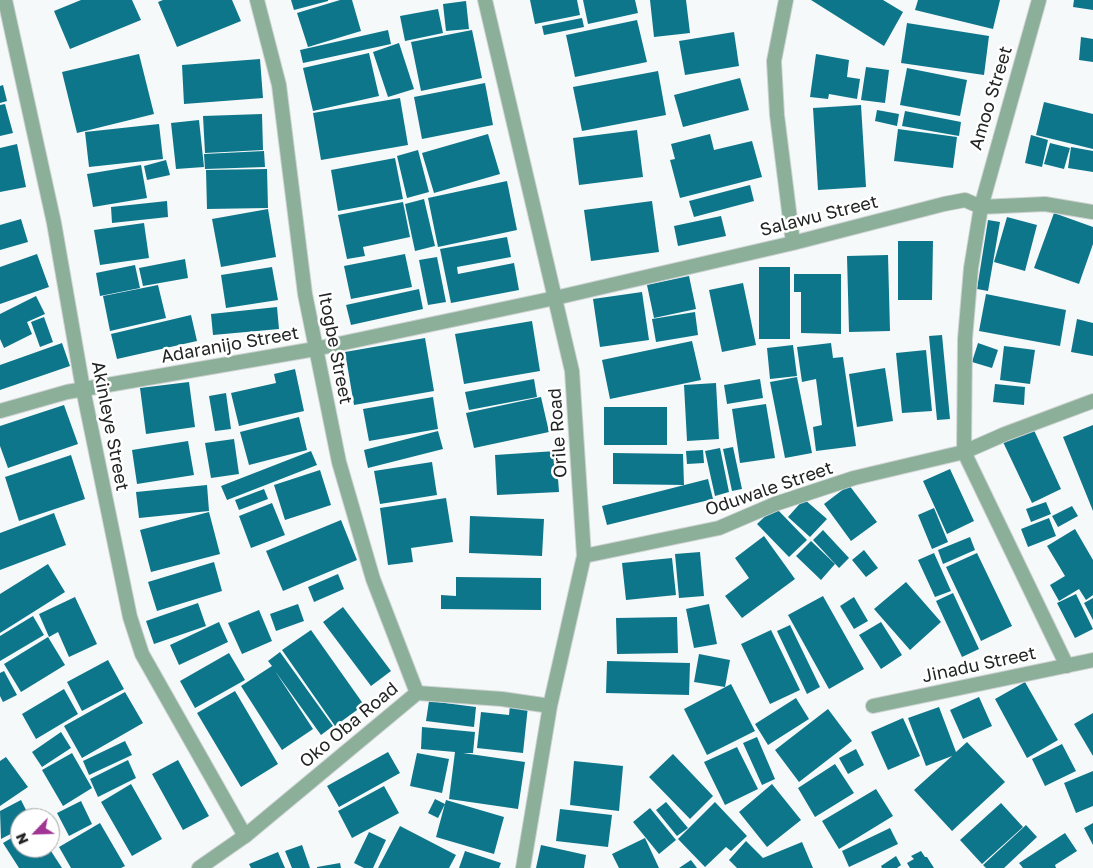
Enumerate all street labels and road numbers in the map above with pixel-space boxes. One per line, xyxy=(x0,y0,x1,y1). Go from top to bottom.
street label: Amoo Street xyxy=(965,44,1017,152)
street label: Salawu Street xyxy=(758,191,880,241)
street label: Itogbe Street xyxy=(314,290,356,406)
street label: Adaranijo Street xyxy=(159,322,301,368)
street label: Akinleye Street xyxy=(87,359,133,493)
street label: Orile Road xyxy=(544,387,572,479)
street label: Oduwale Street xyxy=(702,457,836,521)
street label: Jinadu Street xyxy=(920,642,1038,688)
street label: Oko Oba Road xyxy=(295,678,403,772)

